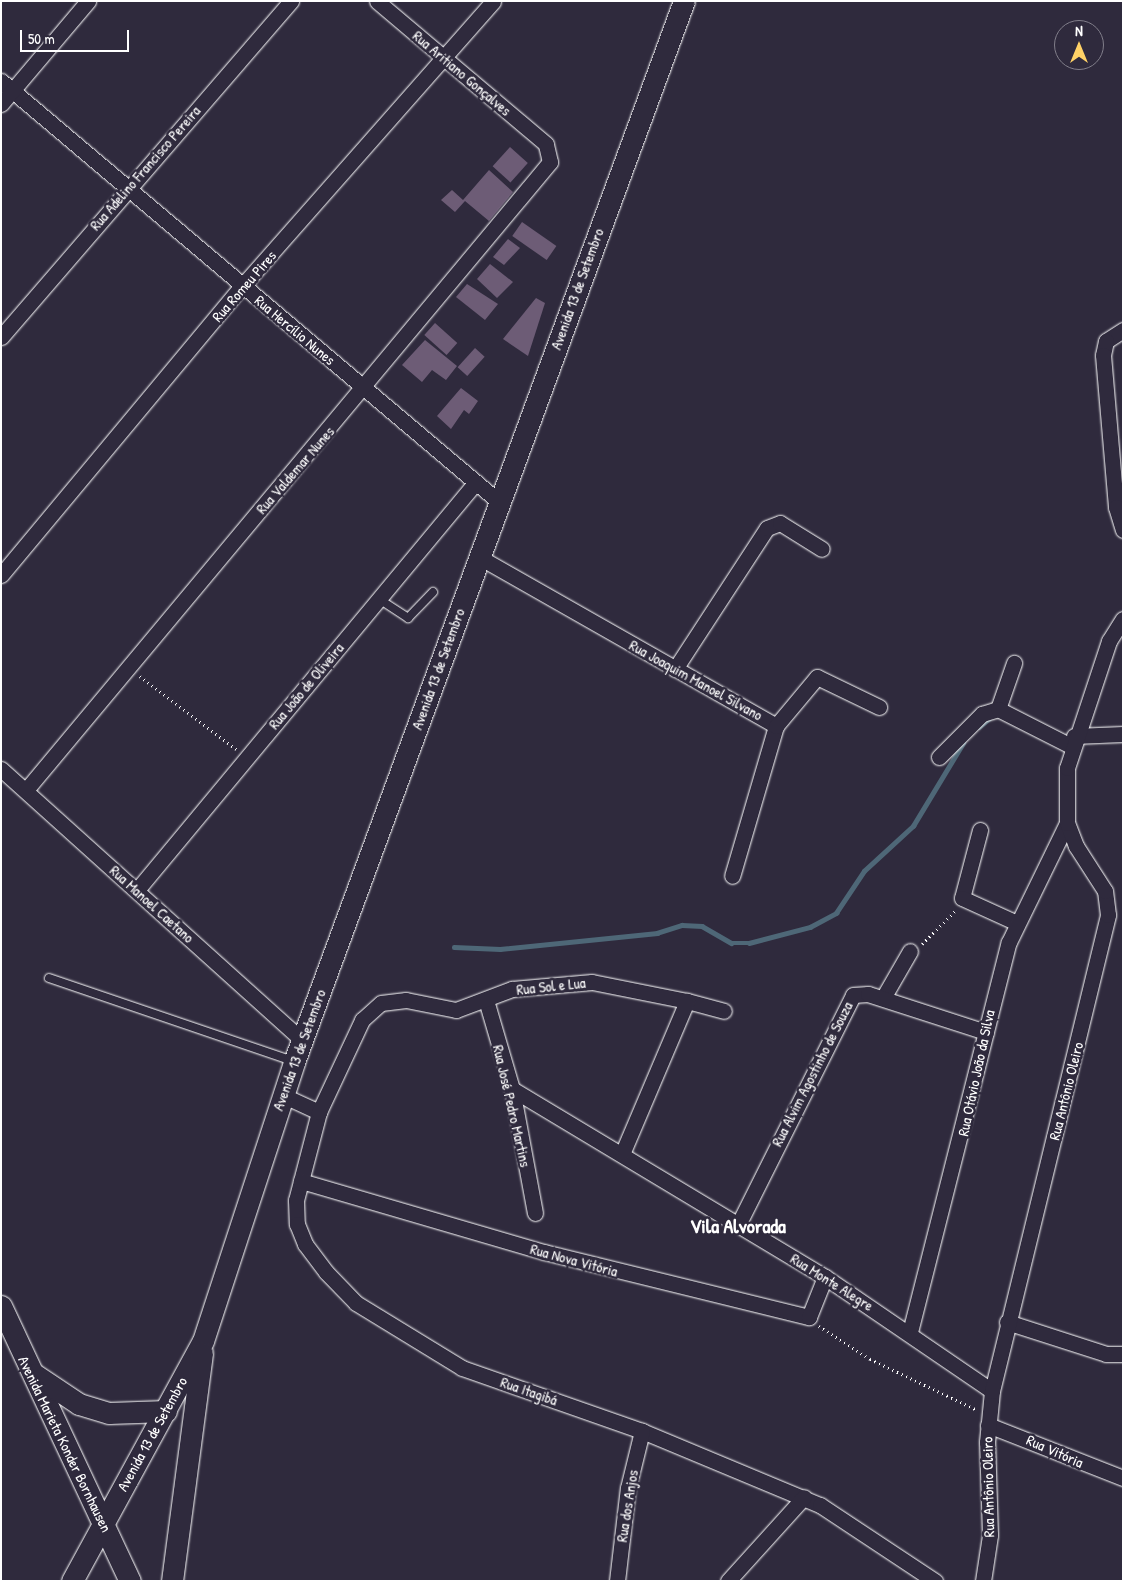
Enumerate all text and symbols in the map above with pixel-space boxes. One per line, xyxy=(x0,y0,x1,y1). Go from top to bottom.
scale bar xyxy=(22,20,131,52)
north arrow xyxy=(1054,20,1104,70)
text: N xyxy=(1075,21,1083,40)
street label: Rua Aritiano Gonçalves xyxy=(409,27,515,119)
text: 50 m xyxy=(28,28,55,49)
street label: Rua Adelino Francisco Pereira xyxy=(86,102,204,234)
street label: Avenida 13 de Setembro xyxy=(547,226,607,352)
street label: Rua Romeu Pires xyxy=(208,247,280,325)
street label: Rua Hercílio Nunes xyxy=(251,291,339,369)
street label: Rua Valdemar Nunes xyxy=(252,423,338,517)
street label: Avenida 13 de Setembro xyxy=(408,606,468,732)
street label: Rua Joaquim Manoel Silvano xyxy=(626,636,766,724)
street label: Rua João de Oliveira xyxy=(265,639,347,733)
street label: Rua Manoel Caetano xyxy=(106,861,198,947)
street label: Rua Sol e Lua xyxy=(516,973,586,999)
street label: Avenida 13 de Setembro xyxy=(269,987,329,1113)
street label: Rua Alvim Agostinho de Souza xyxy=(768,999,856,1149)
street label: Rua Otávio João da Silva xyxy=(954,1008,998,1138)
street label: Rua Antônio Oleiro xyxy=(1045,1040,1087,1142)
street label: Rua José Pedro Martins xyxy=(489,1043,535,1169)
district label: Vila Alvorada xyxy=(690,1213,786,1237)
street label: Rua Nova Vitória xyxy=(528,1240,620,1280)
street label: Rua Monte Alegre xyxy=(787,1249,877,1315)
street label: Avenida Marieta Konder Bornhausen xyxy=(14,1353,116,1535)
street label: Rua Itagibá xyxy=(498,1373,560,1409)
street label: Avenida 13 de Setembro xyxy=(113,1374,191,1494)
street label: Rua Vitória xyxy=(1024,1431,1086,1471)
street label: Rua Antônio Oleiro xyxy=(978,1437,998,1537)
street label: Rua dos Anjos xyxy=(612,1469,642,1543)

